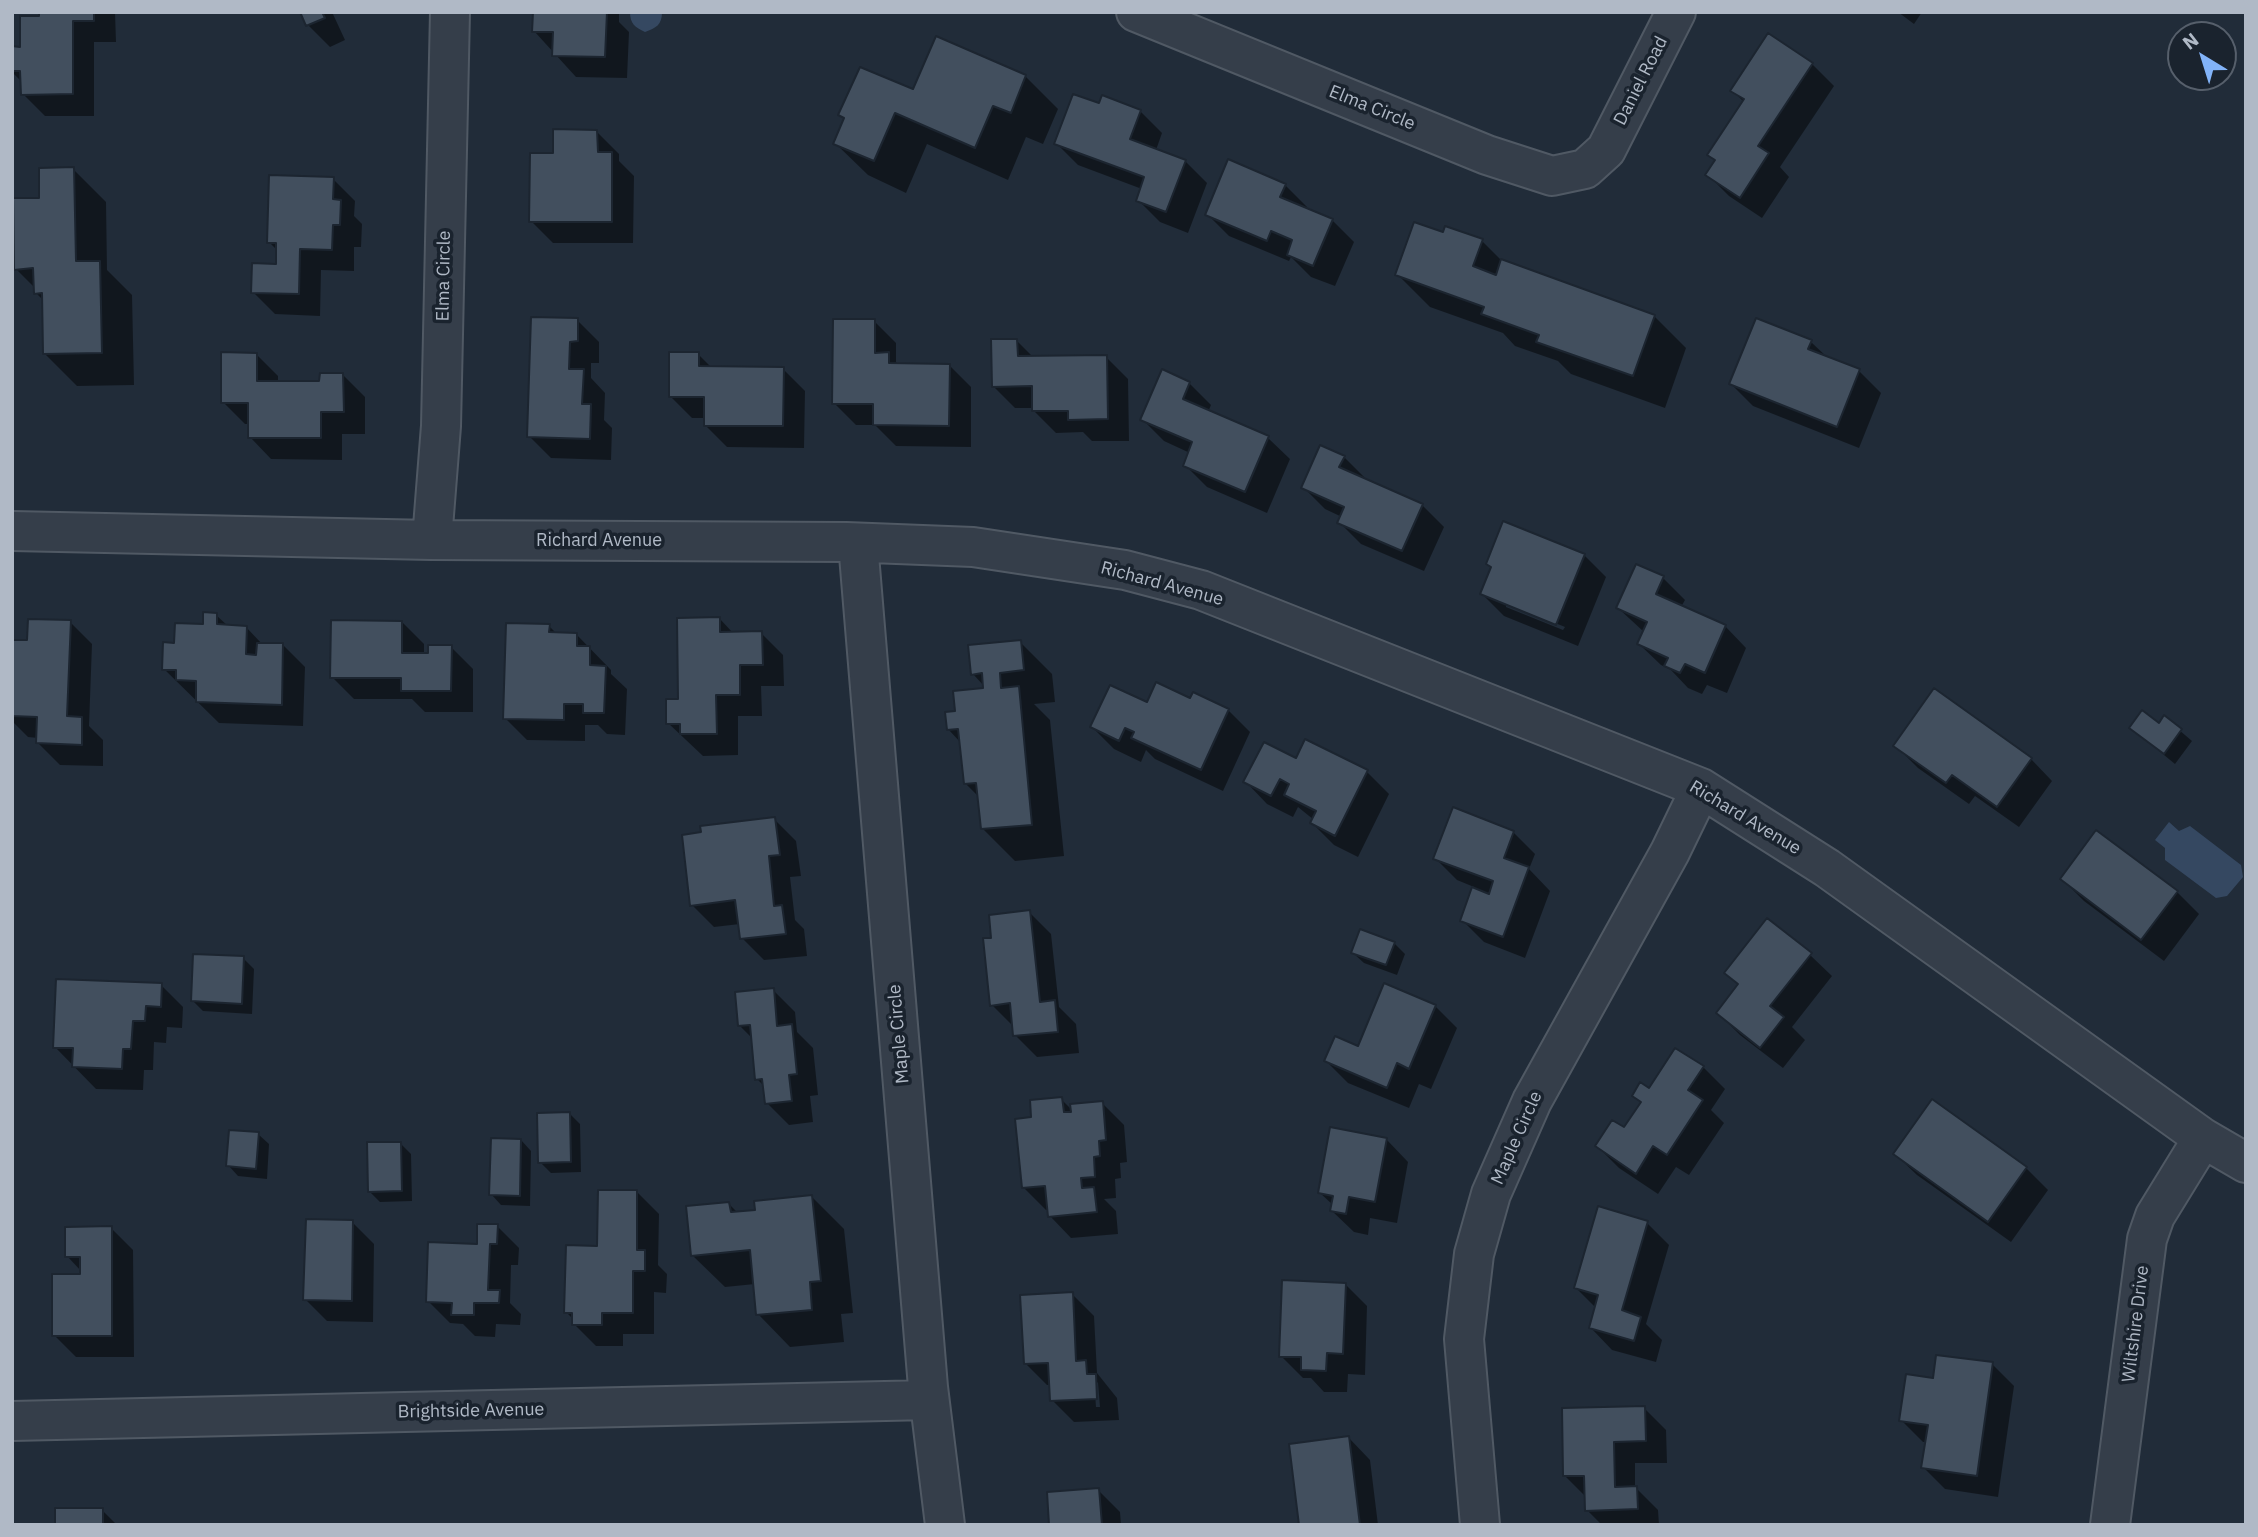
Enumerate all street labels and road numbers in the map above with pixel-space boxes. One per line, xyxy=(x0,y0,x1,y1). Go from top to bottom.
street label: Daniel Road xyxy=(1609,33,1673,129)
street label: Elma Circle xyxy=(1326,81,1418,135)
street label: Elma Circle xyxy=(432,230,456,322)
street label: Richard Avenue xyxy=(536,530,662,552)
street label: Richard Avenue xyxy=(1098,557,1226,611)
street label: Richard Avenue xyxy=(1685,776,1805,860)
street label: Maple Circle xyxy=(884,983,914,1085)
street label: Maple Circle xyxy=(1487,1088,1547,1188)
street label: Wiltshire Drive xyxy=(2118,1264,2154,1384)
street label: Brightside Avenue xyxy=(397,1399,545,1423)

